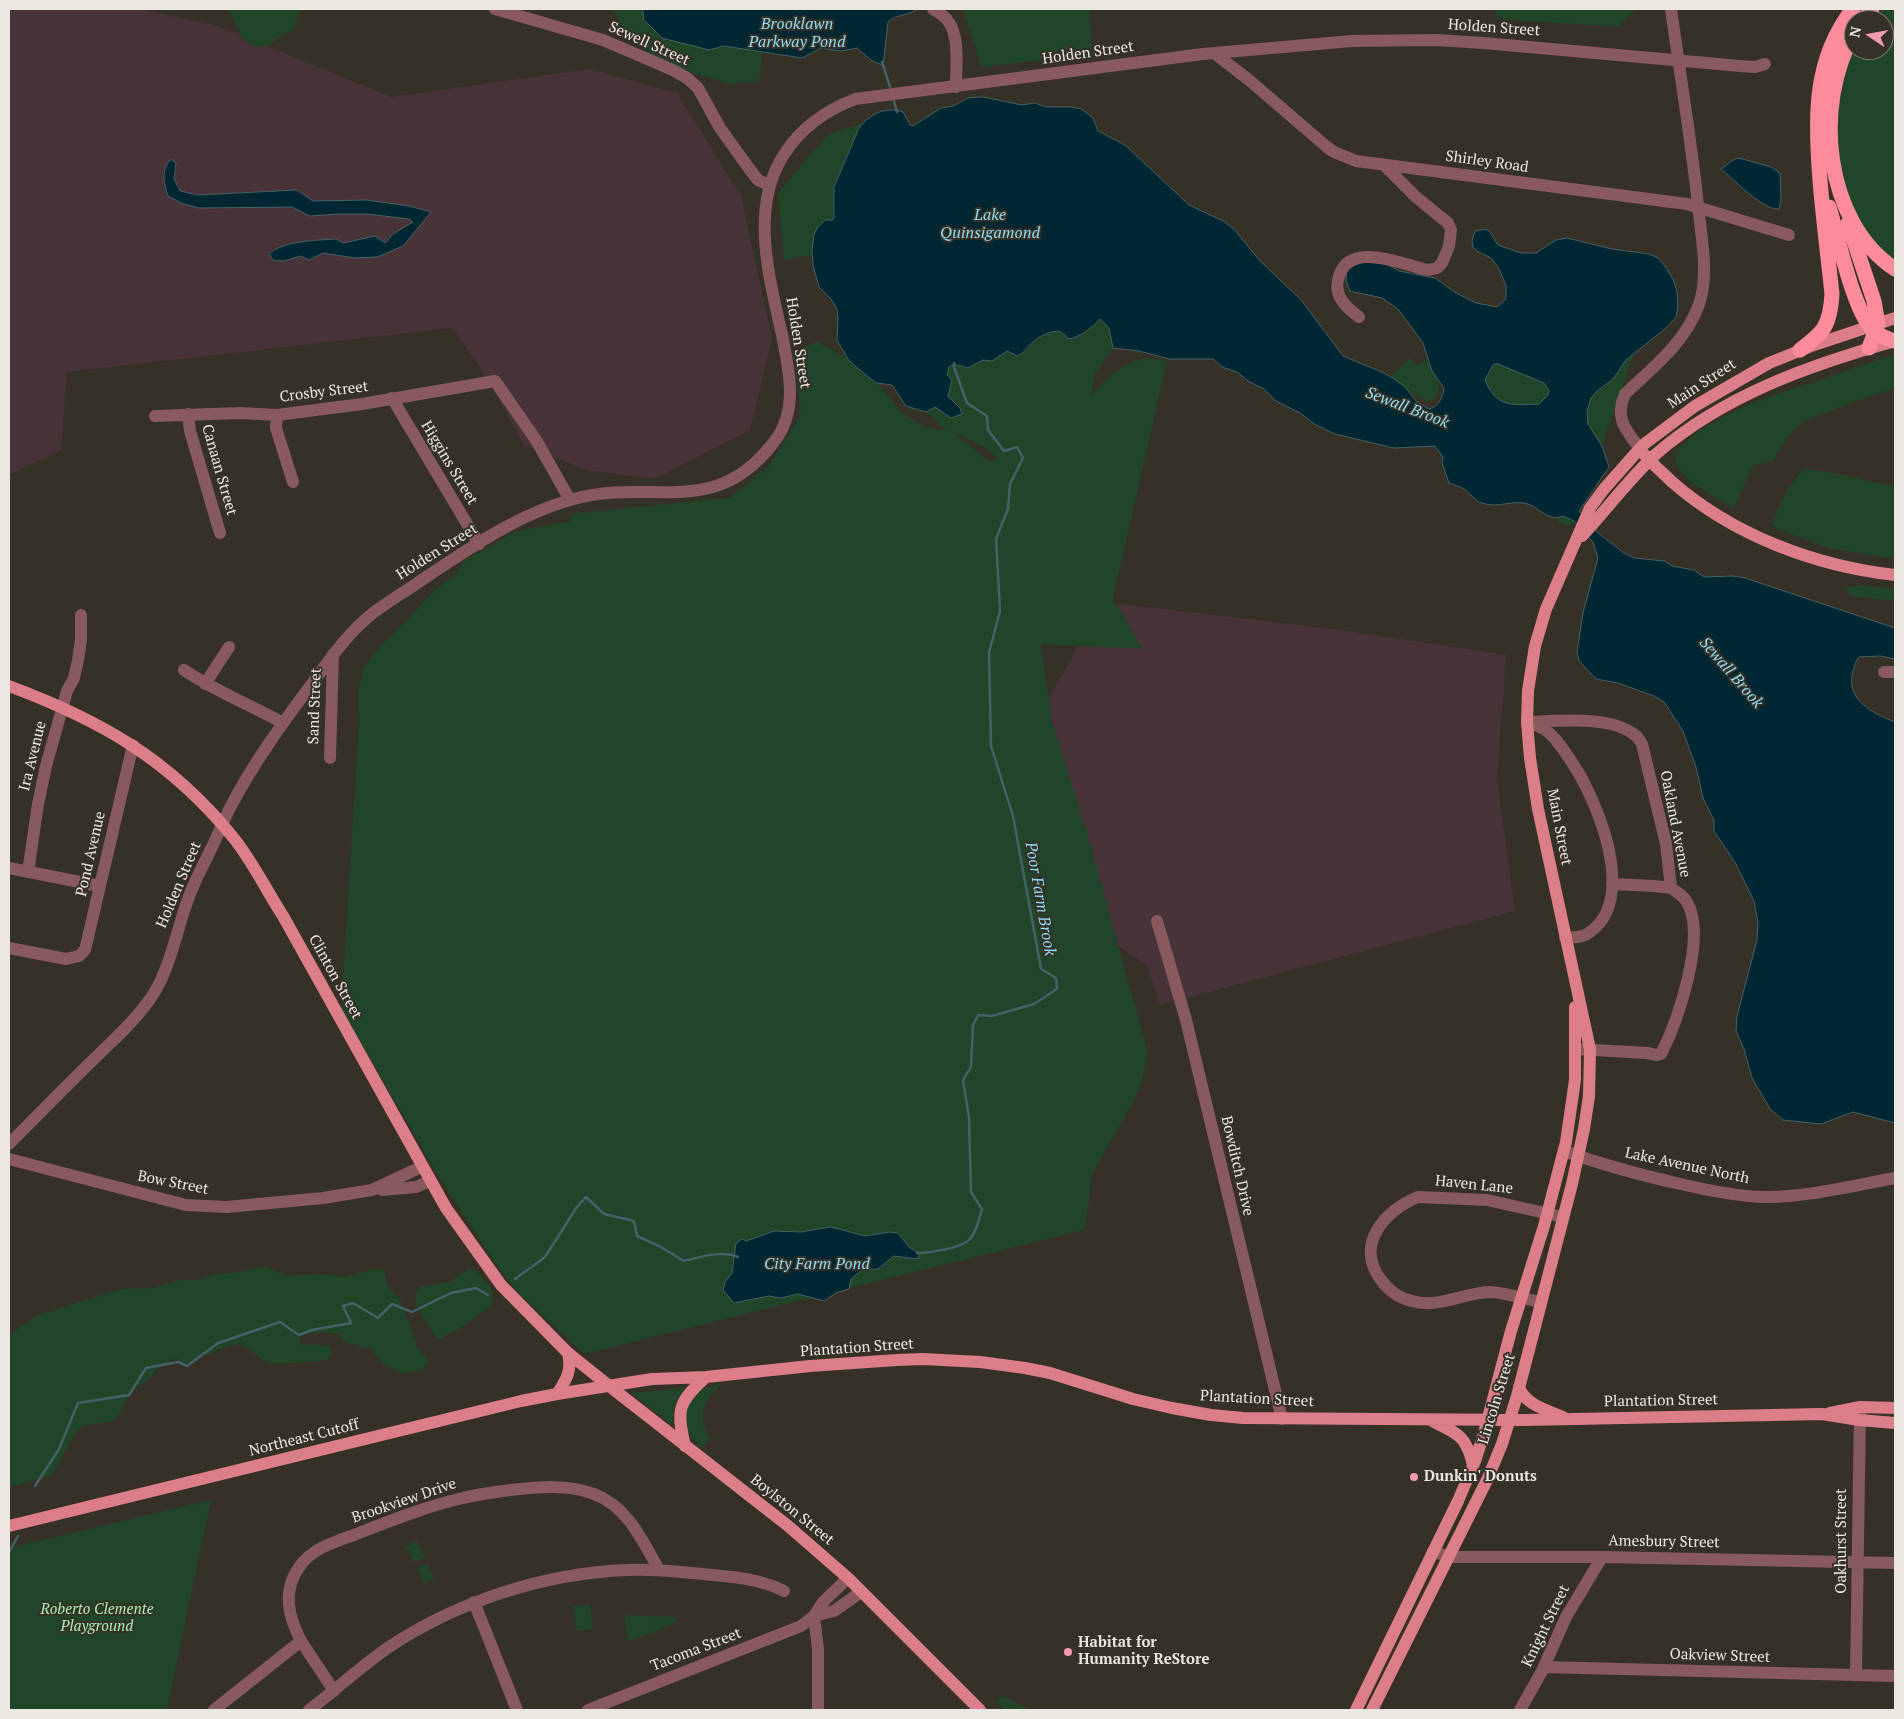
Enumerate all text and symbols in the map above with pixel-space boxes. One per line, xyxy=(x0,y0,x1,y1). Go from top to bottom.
north arrow xyxy=(1844,10,1894,60)
water label: Brooklawn Parkway Pond xyxy=(749,14,845,52)
street label: Holden Street xyxy=(1447,16,1541,40)
street label: Sewell Street xyxy=(606,18,692,70)
text: N xyxy=(1844,25,1865,39)
street label: Holden Street xyxy=(1041,38,1135,68)
street label: Shirley Road xyxy=(1444,147,1530,177)
water label: Lake Quinsigamond xyxy=(940,205,1040,243)
street label: Holden Street xyxy=(782,296,814,390)
street label: Main Street xyxy=(1665,355,1739,413)
street label: Crosby Street xyxy=(279,378,369,406)
water label: Sewall Brook xyxy=(1363,383,1451,433)
street label: Higgins Street xyxy=(417,418,481,508)
street label: Canaan Street xyxy=(197,422,241,518)
street label: Holden Street xyxy=(393,520,481,584)
water label: Sewall Brook xyxy=(1695,634,1767,712)
street label: Sand Street xyxy=(305,667,325,745)
street label: Ira Avenue xyxy=(16,719,50,793)
street label: Oakland Avenue xyxy=(1656,769,1694,879)
street label: Main Street xyxy=(1543,787,1575,867)
street label: Pond Avenue xyxy=(72,810,110,898)
street label: Holden Street xyxy=(153,839,205,931)
water label: Poor Farm Brook xyxy=(1021,841,1059,957)
street label: Clinton Street xyxy=(304,932,366,1022)
street label: Bowditch Drive xyxy=(1217,1114,1257,1218)
street label: Lake Avenue North xyxy=(1623,1144,1751,1188)
street label: Bow Street xyxy=(136,1167,210,1199)
street label: Haven Lane xyxy=(1434,1172,1514,1198)
water label: City Farm Pond xyxy=(764,1254,870,1274)
street label: Plantation Street xyxy=(799,1335,915,1361)
street label: Lincoln Street xyxy=(1475,1352,1519,1446)
street label: Plantation Street xyxy=(1200,1387,1314,1411)
street label: Plantation Street xyxy=(1604,1391,1718,1411)
street label: Northeast Cutoff xyxy=(247,1416,361,1460)
place label: Dunkin' Donuts xyxy=(1424,1468,1537,1486)
street label: Boylston Street xyxy=(747,1471,837,1549)
marker: Dunkin' Donuts xyxy=(1408,1471,1420,1483)
street label: Brookview Drive xyxy=(349,1475,459,1527)
street label: Oakhurst Street xyxy=(1833,1488,1851,1594)
street label: Amesbury Street xyxy=(1608,1532,1720,1552)
street label: Knight Street xyxy=(1518,1582,1574,1670)
park label: Roberto Clemente Playground xyxy=(40,1601,154,1636)
street label: Tacoma Street xyxy=(648,1624,744,1676)
place label: Habitat for Humanity ReStore xyxy=(1078,1634,1210,1669)
street label: Oakview Street xyxy=(1669,1645,1771,1667)
marker: Habitat for Humanity ReStore xyxy=(1062,1646,1074,1658)

